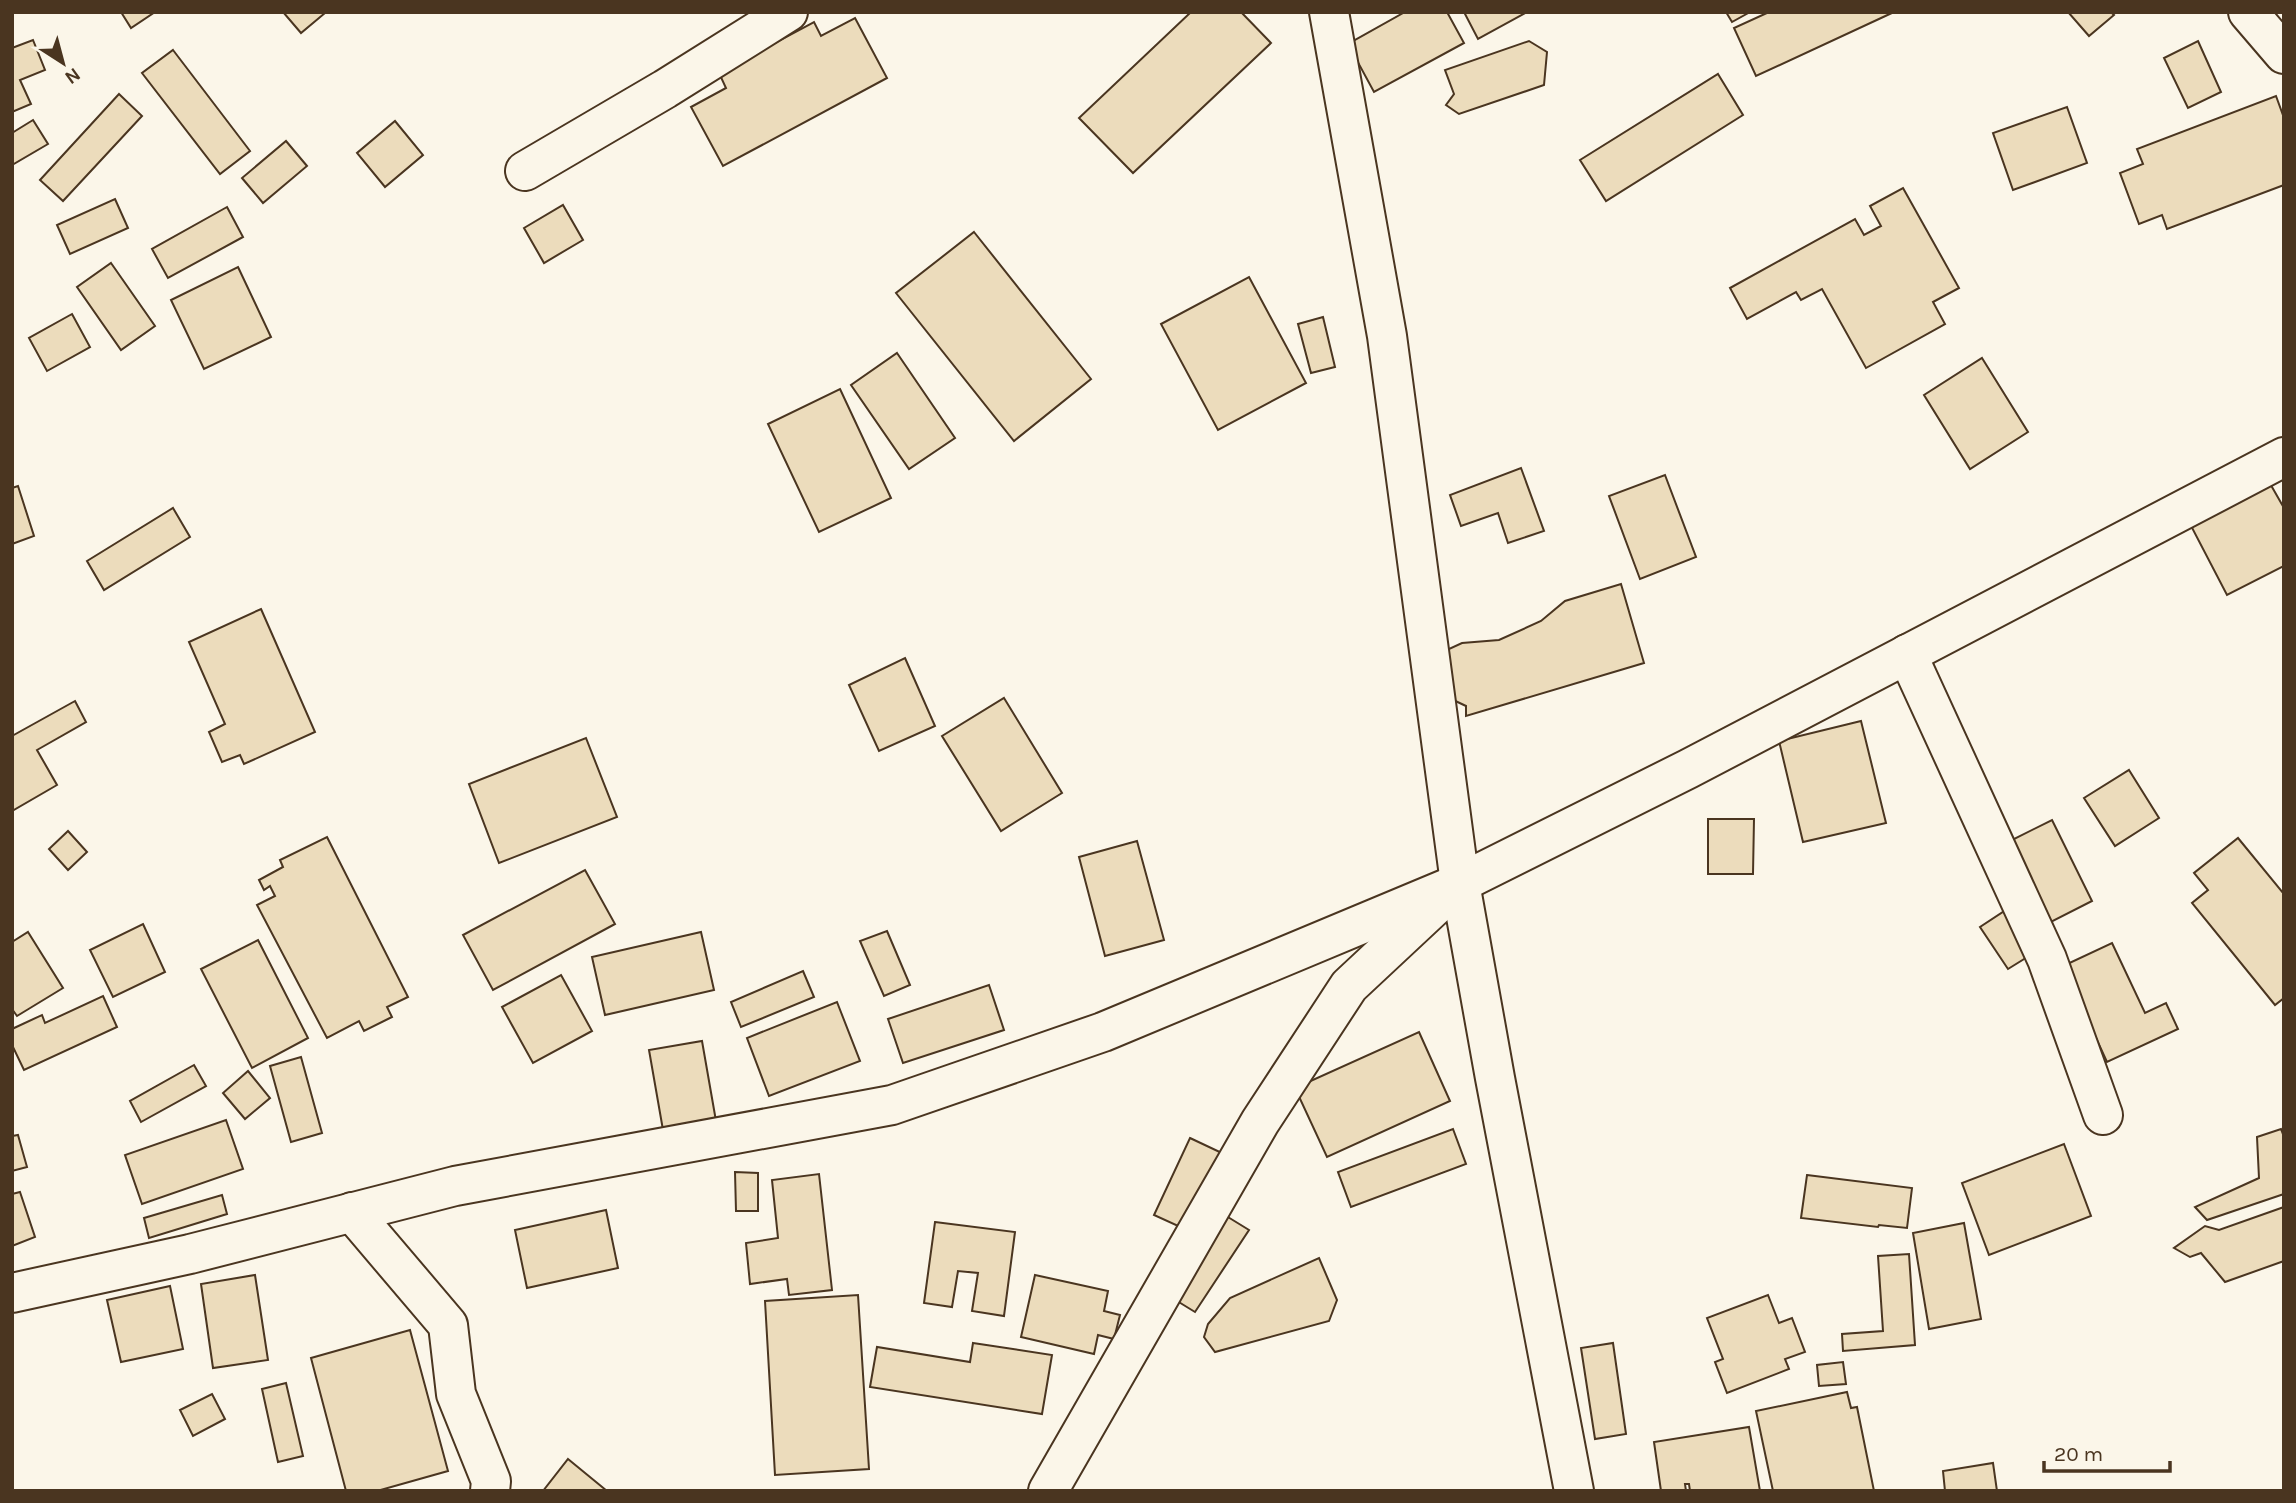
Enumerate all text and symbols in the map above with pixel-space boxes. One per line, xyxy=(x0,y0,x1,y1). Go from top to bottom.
north arrow xyxy=(28,28,98,98)
text: N xyxy=(60,63,84,89)
scale bar xyxy=(2044,1430,2170,1474)
text: 20 m xyxy=(2054,1442,2103,1466)

